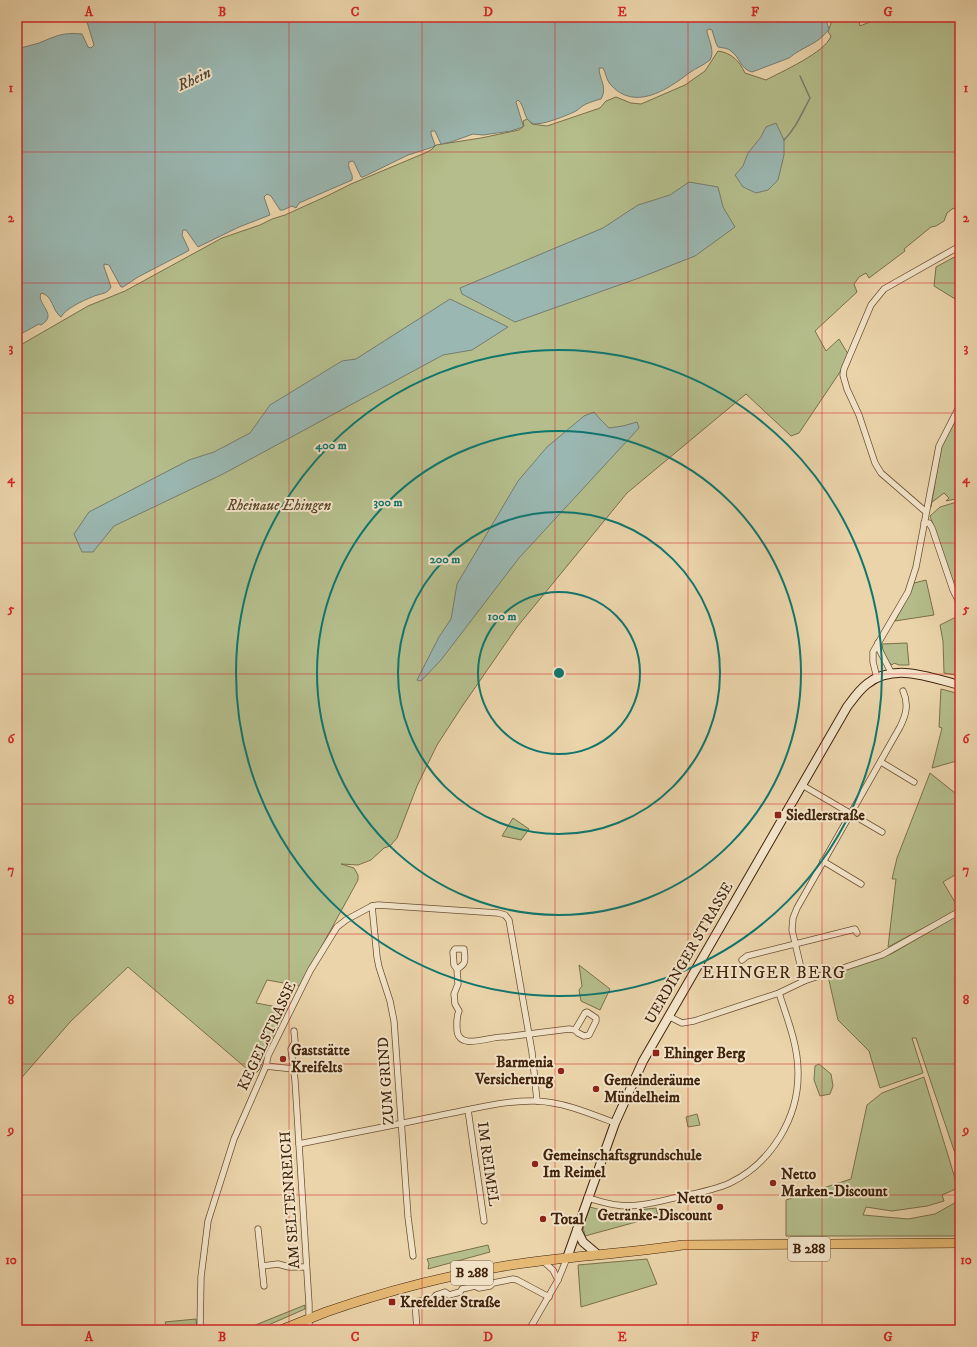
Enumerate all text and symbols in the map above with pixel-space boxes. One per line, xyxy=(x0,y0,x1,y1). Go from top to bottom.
text: A xyxy=(84,4,94,20)
text: B xyxy=(218,4,226,20)
text: C xyxy=(351,4,360,20)
text: D xyxy=(483,4,493,20)
text: E xyxy=(617,4,627,20)
text: F xyxy=(751,4,760,20)
text: G xyxy=(883,4,893,20)
water label: Rhein xyxy=(173,63,214,96)
text: 1 xyxy=(9,80,14,96)
text: 1 xyxy=(964,80,969,96)
text: 2 xyxy=(8,210,15,226)
text: 2 xyxy=(963,210,970,226)
text: 3 xyxy=(9,340,14,356)
text: 3 xyxy=(964,340,969,356)
text: 400 m xyxy=(314,438,347,453)
text: 4 xyxy=(6,471,15,488)
text: 4 xyxy=(961,471,970,488)
text: 300 m xyxy=(374,495,402,510)
park label: Rheinaue Ehingen xyxy=(226,496,331,515)
text: 200 m xyxy=(430,552,460,567)
text: 5 xyxy=(7,601,15,617)
text: 5 xyxy=(962,601,970,617)
text: 100 m xyxy=(488,609,516,624)
centre of rings xyxy=(552,666,566,680)
text: 6 xyxy=(8,731,16,747)
text: 6 xyxy=(963,731,971,747)
place label: Siedlerstraße xyxy=(786,806,866,825)
marker: Siedlerstraße xyxy=(773,810,783,820)
text: 7 xyxy=(8,862,15,878)
text: 7 xyxy=(963,862,970,878)
street label: UERDINGER STRASSE xyxy=(641,878,738,1027)
district label: EHINGER BERG xyxy=(702,962,846,984)
street label: KEGELSTRASSE xyxy=(233,978,301,1094)
text: 8 xyxy=(8,992,15,1008)
text: 8 xyxy=(963,992,970,1008)
street label: ZUM GRIND xyxy=(373,1036,399,1126)
place label: Gaststätte Kreifelts xyxy=(291,1041,350,1077)
place label: Ehinger Berg xyxy=(664,1044,746,1063)
marker: Ehinger Berg xyxy=(651,1048,661,1058)
place label: Barmenia Versicherung xyxy=(474,1053,554,1089)
marker: Gaststätte Kreifelts xyxy=(278,1054,288,1064)
marker: Barmenia Versicherung xyxy=(556,1066,566,1076)
place label: Gemeinderäume Mündelheim xyxy=(604,1071,701,1107)
marker: Gemeinderäume Mündelheim xyxy=(591,1084,601,1094)
street label: IM REIMEL xyxy=(473,1121,503,1208)
text: 9 xyxy=(7,1122,14,1138)
text: 9 xyxy=(962,1122,969,1138)
street label: AM SELTENREICH xyxy=(276,1130,304,1270)
place label: Gemeinschaftsgrundschule Im Reimel xyxy=(543,1146,702,1182)
marker: Gemeinschaftsgrundschule Im Reimel xyxy=(530,1159,540,1169)
place label: Netto Marken-Discount xyxy=(781,1165,888,1201)
marker: Netto Marken-Discount xyxy=(768,1178,778,1188)
place label: Netto Getränke-Discount xyxy=(597,1189,713,1225)
marker: Netto Getränke-Discount xyxy=(715,1202,725,1212)
place label: Total xyxy=(550,1210,584,1229)
marker: Total xyxy=(538,1214,548,1224)
road number: B 288 xyxy=(788,1237,830,1261)
text: 10 xyxy=(5,1252,17,1268)
text: 10 xyxy=(960,1252,972,1268)
road number: B 288 xyxy=(451,1261,493,1285)
place label: Krefelder Straße xyxy=(400,1293,501,1312)
marker: Krefelder Straße xyxy=(387,1297,397,1307)
text: A xyxy=(84,1329,94,1345)
text: B xyxy=(218,1329,226,1345)
text: C xyxy=(351,1329,360,1345)
text: D xyxy=(483,1329,493,1345)
text: E xyxy=(617,1329,627,1345)
text: F xyxy=(751,1329,760,1345)
text: G xyxy=(883,1329,893,1345)

